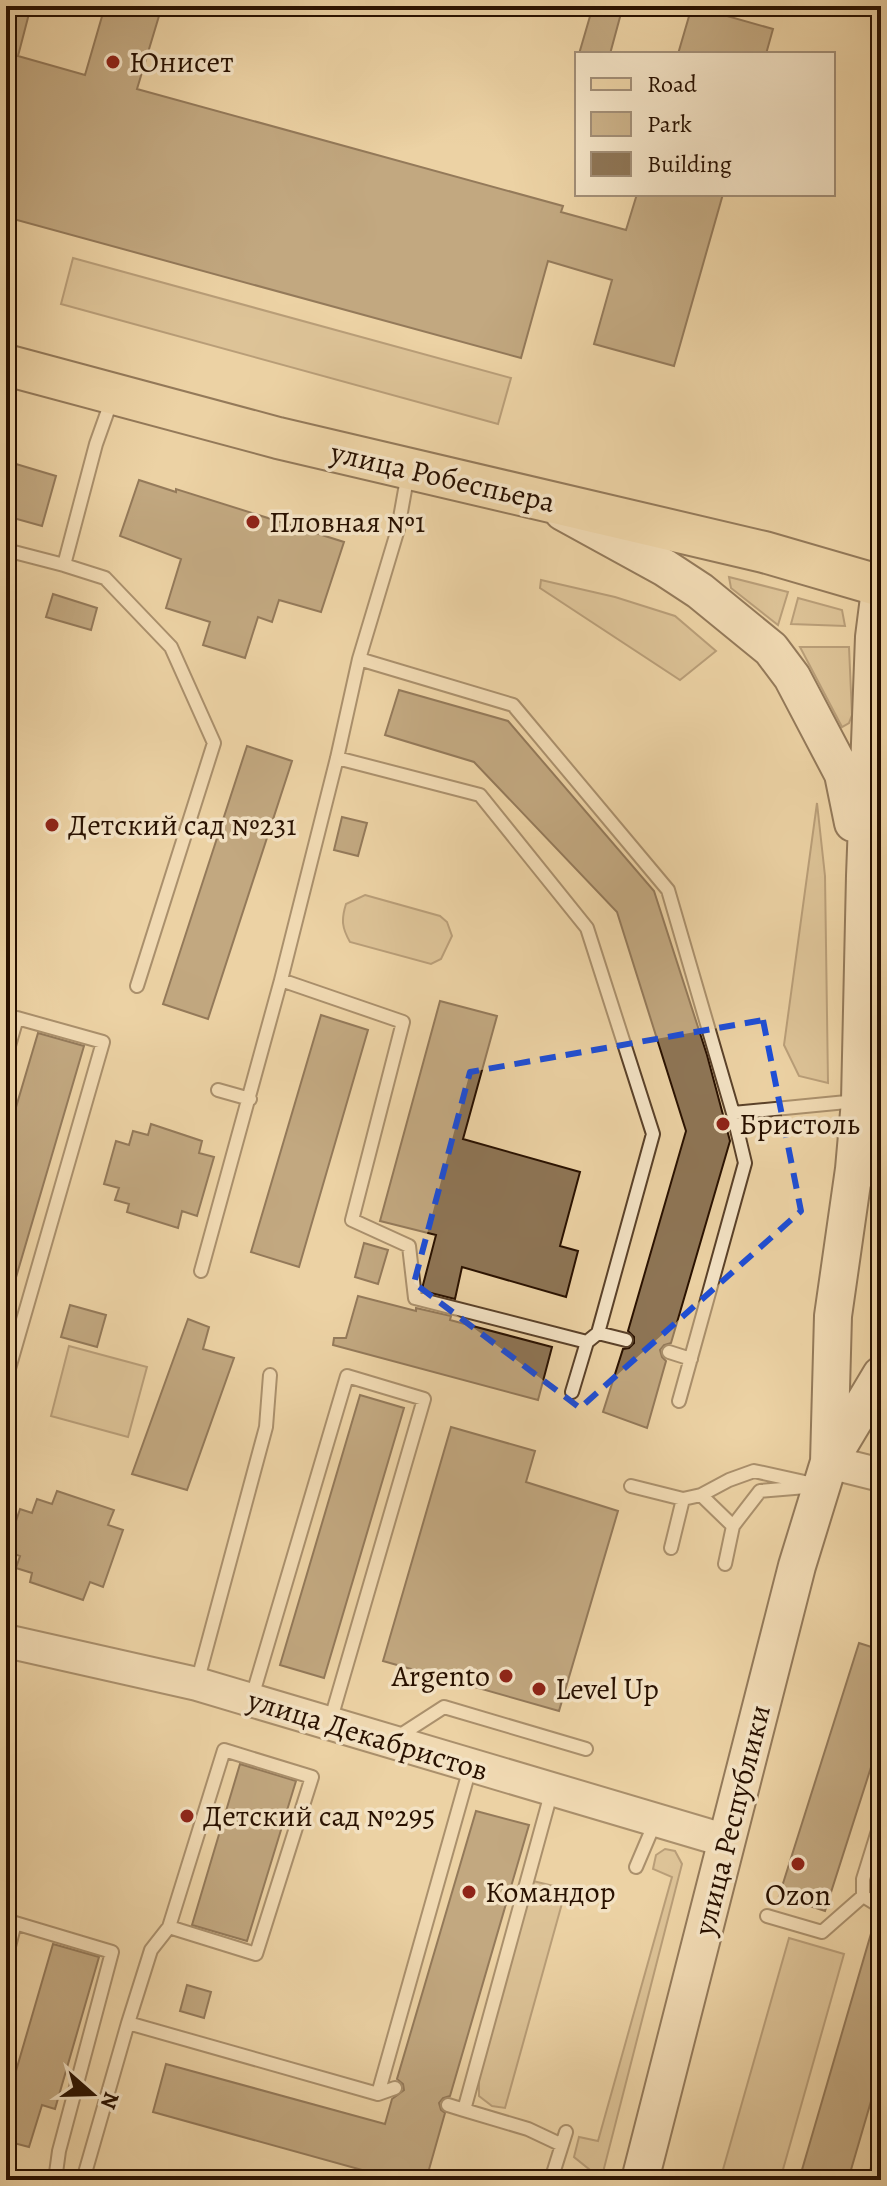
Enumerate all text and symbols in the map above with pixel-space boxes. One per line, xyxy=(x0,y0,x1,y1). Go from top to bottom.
place label: Юнисет xyxy=(129,42,234,82)
legend xyxy=(575,52,835,196)
marker: Юнисет xyxy=(104,53,122,71)
text: Road xyxy=(647,68,697,100)
text: Park xyxy=(647,108,692,140)
text: Building xyxy=(647,148,732,180)
street label: улица Робеспьера xyxy=(326,432,559,522)
place label: Пловная №1 xyxy=(269,502,425,542)
marker: Пловная №1 xyxy=(244,513,262,531)
place label: Детский сад №231 xyxy=(68,805,297,845)
marker: Детский сад №231 xyxy=(43,816,61,834)
place label: Бристоль xyxy=(739,1104,860,1144)
marker: Бристоль xyxy=(714,1115,732,1133)
place label: Argento xyxy=(391,1656,490,1696)
marker: Argento xyxy=(497,1667,515,1685)
place label: Level Up xyxy=(555,1669,659,1709)
street label: улица Декабристов xyxy=(242,1679,493,1791)
marker: Level Up xyxy=(530,1680,548,1698)
street label: улица Республики xyxy=(684,1700,780,1941)
place label: Детский сад №295 xyxy=(203,1796,435,1836)
marker: Детский сад №295 xyxy=(178,1807,196,1825)
marker: Ozon xyxy=(789,1855,807,1873)
place label: Командор xyxy=(485,1872,616,1912)
place label: Ozon xyxy=(765,1875,831,1915)
marker: Командор xyxy=(460,1883,478,1901)
north arrow xyxy=(52,2054,132,2134)
text: N xyxy=(93,2088,127,2113)

